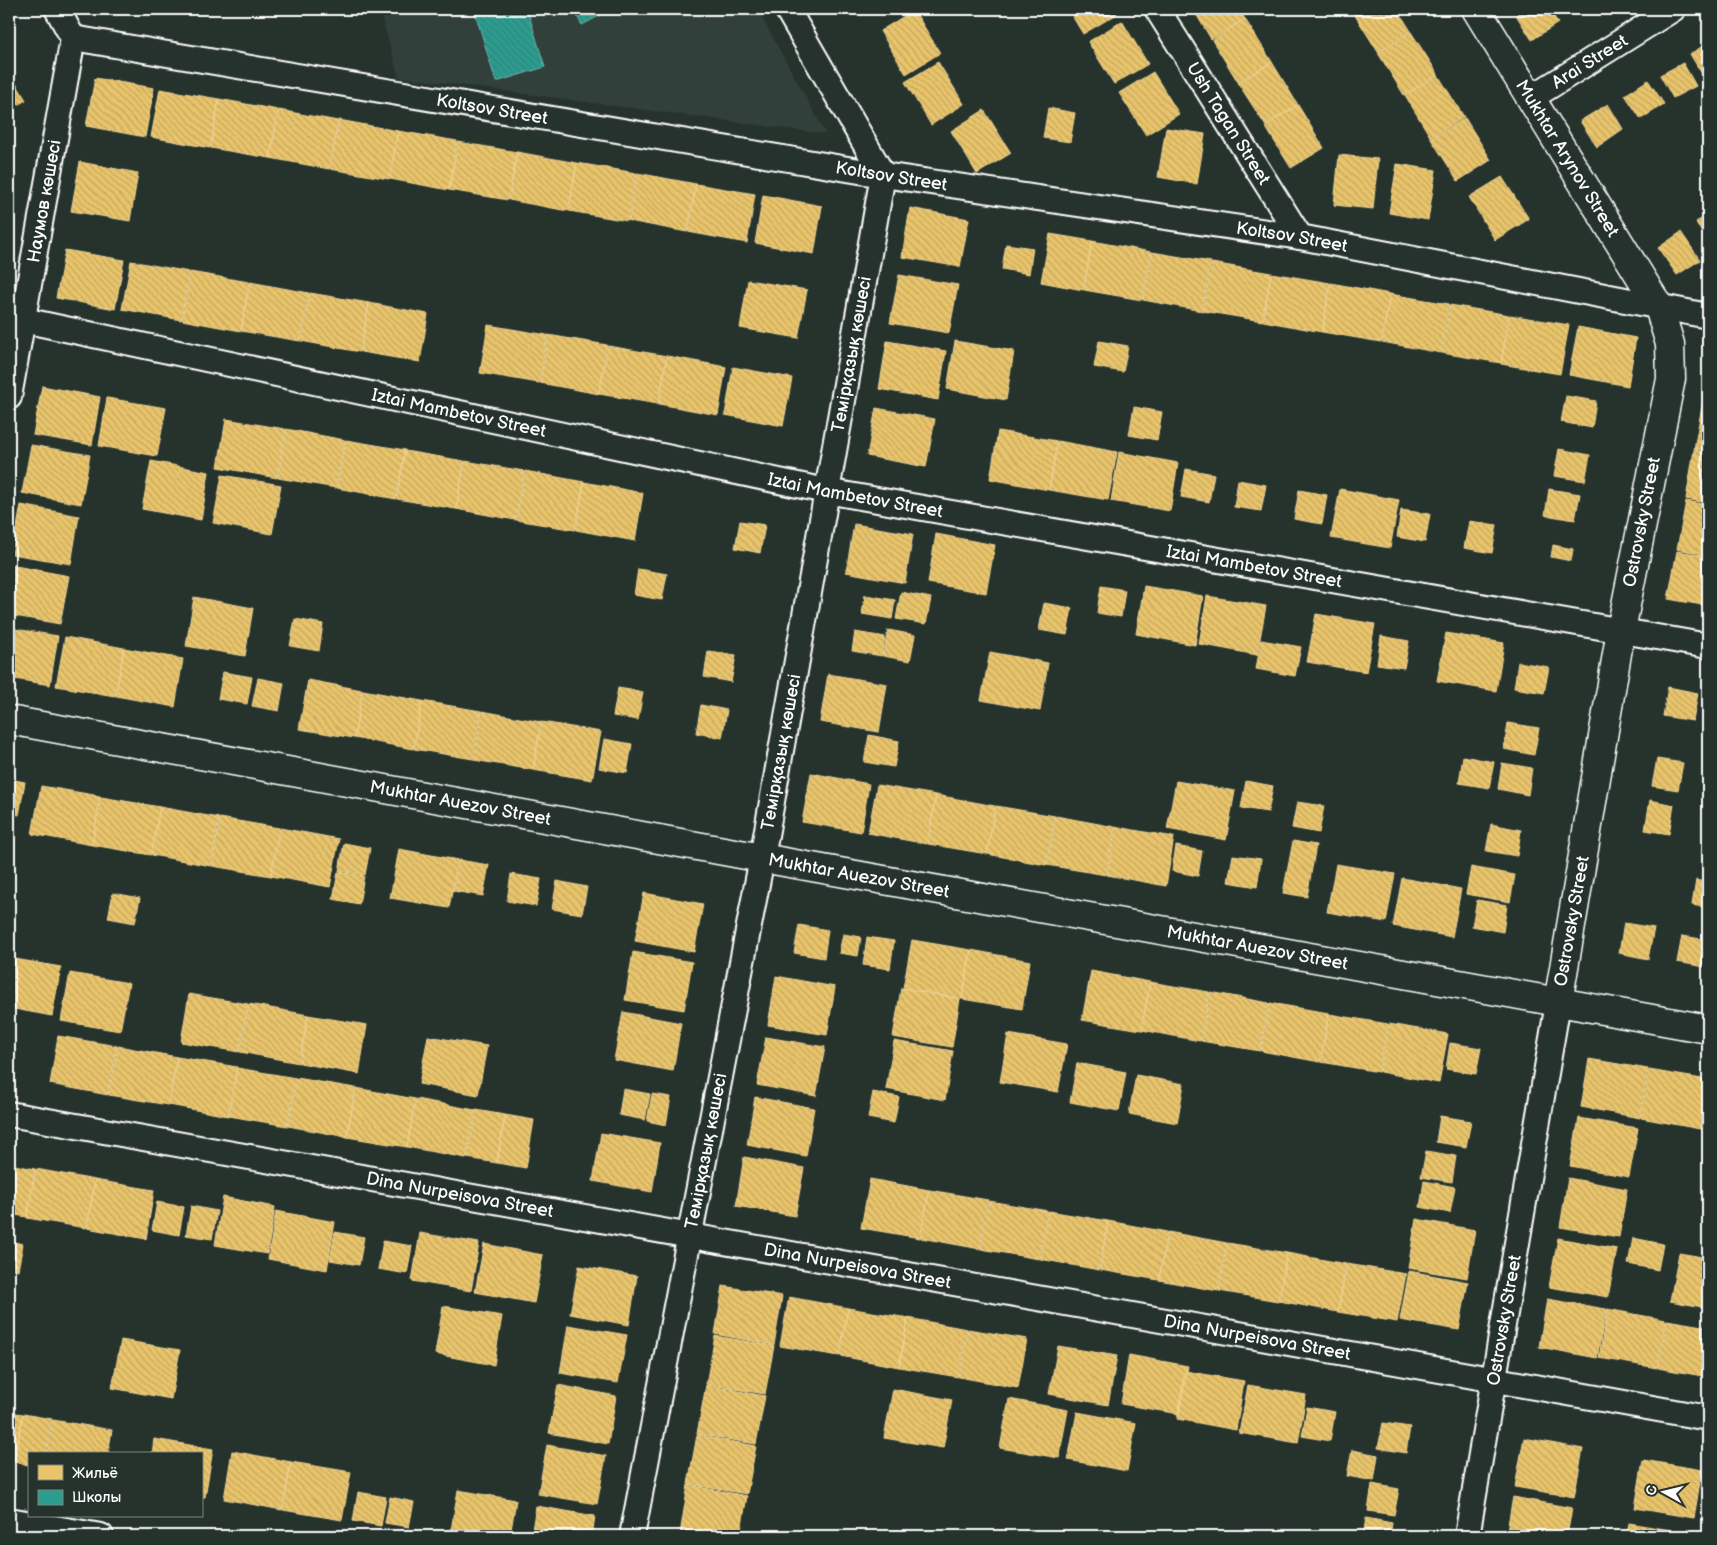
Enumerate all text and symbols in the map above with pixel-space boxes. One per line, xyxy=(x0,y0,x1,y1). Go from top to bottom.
street label: Arai Street xyxy=(1548,29,1632,93)
street label: Ush Tagan Street xyxy=(1183,58,1275,189)
street label: Mukhtar Arynov Street xyxy=(1511,76,1624,241)
street label: Koltsov Street xyxy=(435,89,550,129)
street label: Наумов көшесі xyxy=(23,138,65,264)
street label: Koltsov Street xyxy=(834,157,949,195)
street label: Koltsov Street xyxy=(1235,217,1350,257)
street label: Темірқазық көшесі xyxy=(827,274,875,434)
street label: Iztai Mambetov Street xyxy=(370,384,549,442)
street label: Ostrovsky Street xyxy=(1619,455,1665,589)
street label: Iztai Mambetov Street xyxy=(766,468,945,522)
street label: Iztai Mambetov Street xyxy=(1165,541,1344,592)
street label: Темірқазық көшесі xyxy=(757,672,805,832)
street label: Mukhtar Auezov Street xyxy=(368,776,553,830)
street label: Mukhtar Auezov Street xyxy=(767,849,952,902)
street label: Ostrovsky Street xyxy=(1550,854,1594,988)
street label: Mukhtar Auezov Street xyxy=(1165,921,1350,974)
street label: Темірқазық көшесі xyxy=(681,1071,731,1231)
street label: Dina Nurpeisova Street xyxy=(365,1168,556,1222)
street label: Dina Nurpeisova Street xyxy=(762,1239,953,1293)
street label: Ostrovsky Street xyxy=(1482,1253,1525,1387)
street label: Dina Nurpeisova Street xyxy=(1162,1310,1353,1364)
legend xyxy=(28,1452,202,1518)
text: Жильё xyxy=(72,1464,118,1483)
north arrow xyxy=(1640,1468,1690,1518)
text: С xyxy=(1643,1484,1661,1496)
text: Школы xyxy=(72,1488,121,1507)

